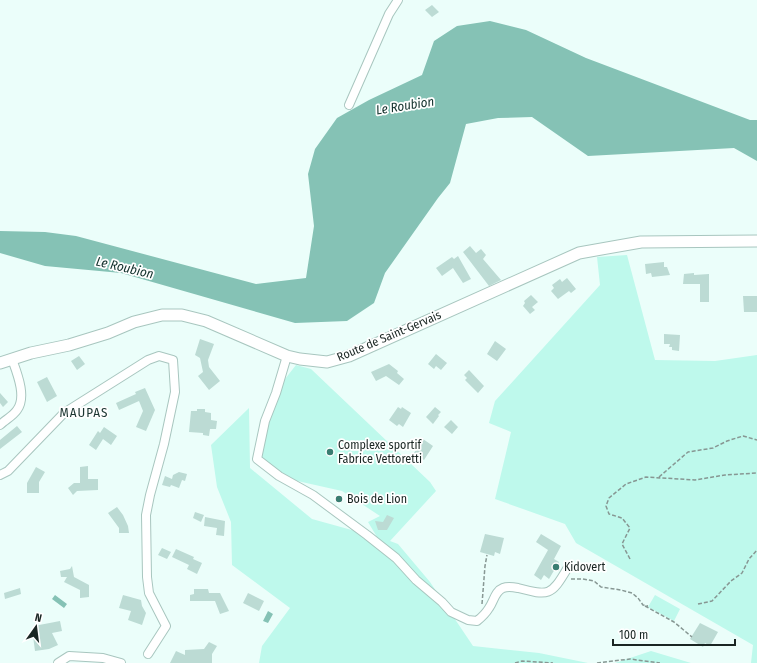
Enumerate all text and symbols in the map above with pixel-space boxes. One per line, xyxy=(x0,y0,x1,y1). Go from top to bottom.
water label: Le Roubion xyxy=(375,93,435,117)
water label: Le Roubion xyxy=(95,254,155,281)
street label: Route de Saint-Gervais xyxy=(335,308,443,364)
district label: MAUPAS xyxy=(60,405,108,420)
place label: Complexe sportif Fabrice Vettoretti xyxy=(338,438,423,466)
marker: Complexe sportif Fabrice Vettoretti xyxy=(325,447,335,457)
place label: Bois de Lion xyxy=(347,492,407,506)
marker: Bois de Lion xyxy=(334,494,344,504)
place label: Kidovert xyxy=(564,560,605,574)
marker: Kidovert xyxy=(551,562,561,572)
north arrow xyxy=(16,607,56,647)
text: N xyxy=(34,611,43,625)
scale bar xyxy=(613,621,735,647)
text: 100 m xyxy=(619,628,648,642)

